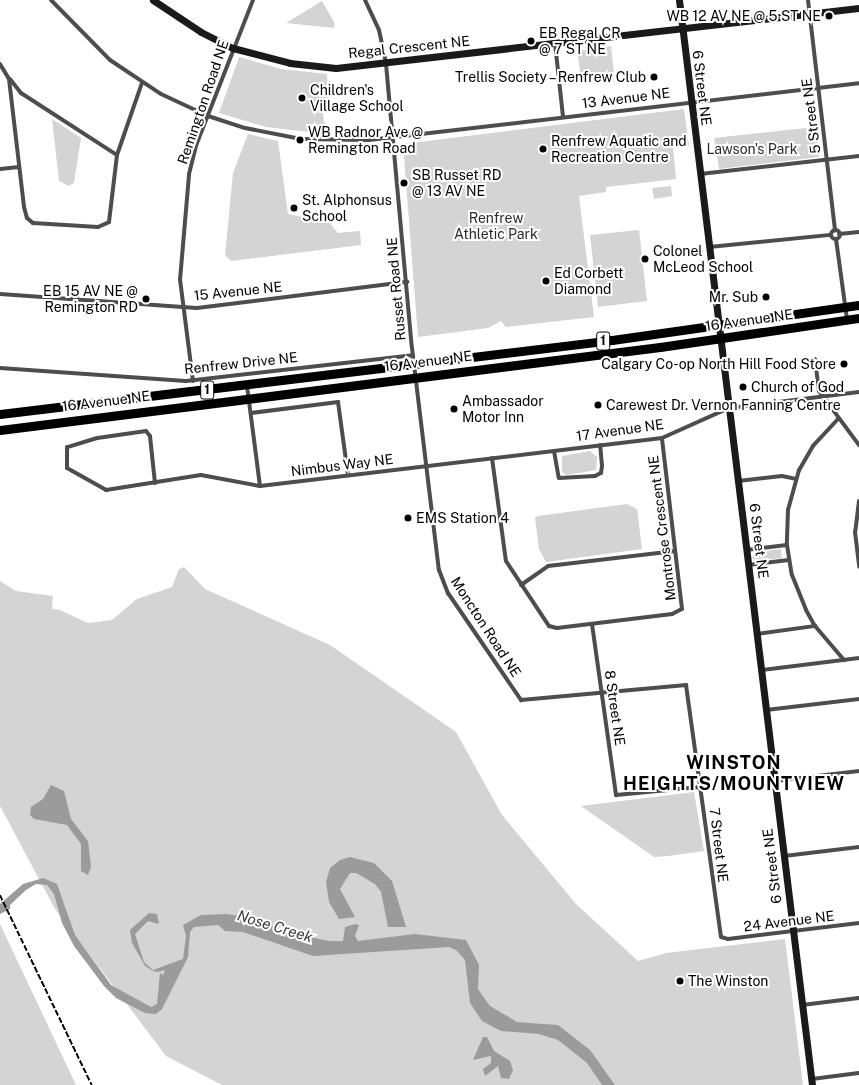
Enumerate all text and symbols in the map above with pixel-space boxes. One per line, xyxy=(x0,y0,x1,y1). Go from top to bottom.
place label: WB 12 AV NE @ 5 ST NE xyxy=(666,8,821,24)
marker: WB 12 AV NE @ 5 ST NE xyxy=(824,11,834,21)
place label: EB Regal CR @ 7 ST NE xyxy=(539,25,621,58)
street label: Regal Crescent NE xyxy=(347,32,471,62)
marker: EB Regal CR @ 7 ST NE xyxy=(526,36,536,46)
street label: Remington Road NE xyxy=(174,38,232,166)
street label: 6 Street NE xyxy=(689,49,715,127)
place label: Trellis Society – Renfrew Club xyxy=(451,69,646,85)
marker: Trellis Society – Renfrew Club xyxy=(649,72,659,82)
street label: 5 Street NE xyxy=(798,77,824,155)
place label: Children's Village School xyxy=(310,82,404,114)
street label: 13 Avenue NE xyxy=(581,84,671,112)
marker: Children's Village School xyxy=(297,93,307,103)
place label: WB Radnor Ave @ Remington Road xyxy=(308,124,424,156)
place label: Renfrew Aquatic and Recreation Centre xyxy=(551,133,687,166)
marker: WB Radnor Ave @ Remington Road xyxy=(295,135,305,145)
park label: Lawson's Park xyxy=(706,141,798,157)
marker: Renfrew Aquatic and Recreation Centre xyxy=(538,144,548,154)
place label: SB Russet RD @ 13 AV NE xyxy=(412,167,501,200)
marker: SB Russet RD @ 13 AV NE xyxy=(399,178,409,188)
place label: St. Alphonsus School xyxy=(302,192,392,224)
marker: St. Alphonsus School xyxy=(289,203,299,213)
park label: Renfrew Athletic Park xyxy=(454,210,538,242)
street label: Russet Road NE xyxy=(383,237,409,341)
place label: Colonel McLeod School xyxy=(653,243,753,276)
marker: Colonel McLeod School xyxy=(640,254,650,264)
place label: Ed Corbett Diamond xyxy=(554,265,624,298)
marker: Ed Corbett Diamond xyxy=(541,276,551,286)
street label: 15 Avenue NE xyxy=(193,278,283,304)
place label: EB 15 AV NE @ Remington RD xyxy=(43,283,138,316)
place label: Mr. Sub xyxy=(709,289,758,305)
marker: Mr. Sub xyxy=(761,292,771,302)
marker: EB 15 AV NE @ Remington RD xyxy=(141,294,151,304)
street label: 16 Avenue NE xyxy=(704,306,794,334)
road number: 1 xyxy=(596,330,610,352)
street label: 16 Avenue NE xyxy=(383,347,473,375)
street label: Renfrew Drive NE xyxy=(183,349,299,377)
place label: Calgary Co-op North Hill Food Store xyxy=(601,356,836,372)
marker: Calgary Co-op North Hill Food Store xyxy=(839,359,849,369)
road number: 1 xyxy=(200,379,214,401)
place label: Church of God xyxy=(751,379,844,395)
marker: Church of God xyxy=(738,382,748,392)
street label: 16 Avenue NE xyxy=(61,387,151,415)
place label: Ambassador Motor Inn xyxy=(462,393,544,426)
place label: Carewest Dr. Vernon Fanning Centre xyxy=(606,397,841,413)
marker: Carewest Dr. Vernon Fanning Centre xyxy=(593,400,603,410)
marker: Ambassador Motor Inn xyxy=(449,404,459,414)
street label: 17 Avenue NE xyxy=(575,416,665,444)
street label: Nimbus Way NE xyxy=(290,450,394,480)
street label: Montrose Crescent NE xyxy=(645,454,679,602)
street label: 6 Street NE xyxy=(746,502,772,580)
place label: EMS Station 4 xyxy=(416,510,509,526)
marker: EMS Station 4 xyxy=(403,513,413,523)
street label: Moncton Road NE xyxy=(447,574,525,680)
street label: 8 Street NE xyxy=(601,669,629,747)
district label: WINSTON HEIGHTS/MOUNTVIEW xyxy=(623,753,845,796)
street label: 7 Street NE xyxy=(706,807,732,883)
street label: 6 Street NE xyxy=(759,827,785,905)
water label: Nose Creek xyxy=(235,906,315,946)
street label: 24 Avenue NE xyxy=(743,907,835,935)
place label: The Winston xyxy=(688,973,769,989)
marker: The Winston xyxy=(675,976,685,986)

